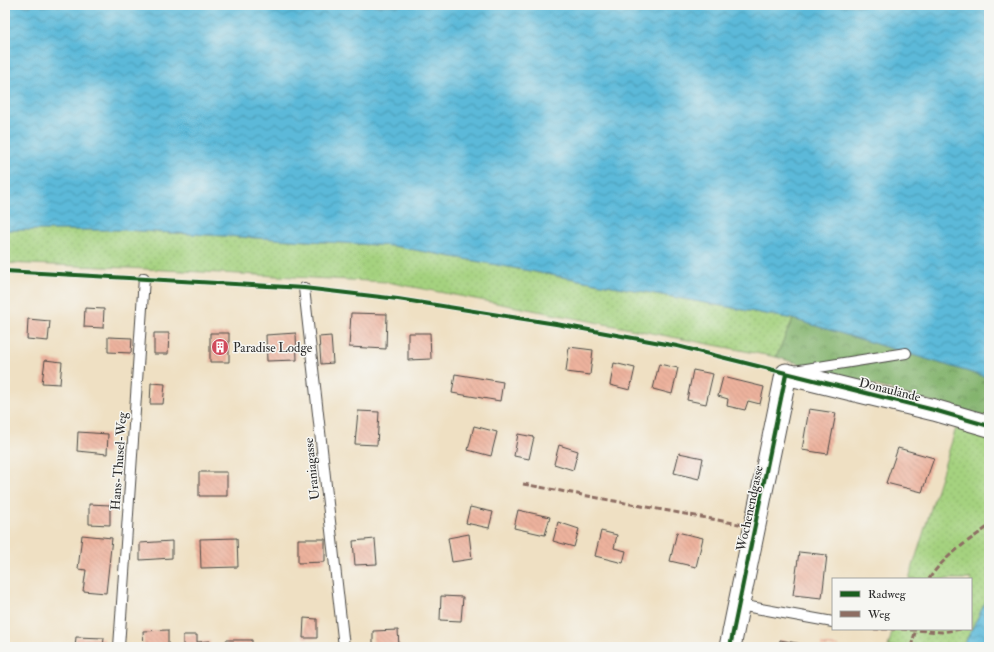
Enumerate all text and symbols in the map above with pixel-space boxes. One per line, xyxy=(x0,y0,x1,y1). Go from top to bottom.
building icon: Paradise Lodge xyxy=(210,337,230,357)
place label: Paradise Lodge xyxy=(233,340,313,356)
street label: Donaulände xyxy=(857,375,923,405)
street label: Hans-Thusel-Weg xyxy=(108,411,130,511)
street label: Uraniagasse xyxy=(301,436,323,501)
street label: Wochenendgasse xyxy=(733,463,767,553)
legend xyxy=(832,578,972,630)
text: Radweg xyxy=(868,587,907,602)
text: Weg xyxy=(867,607,891,622)

